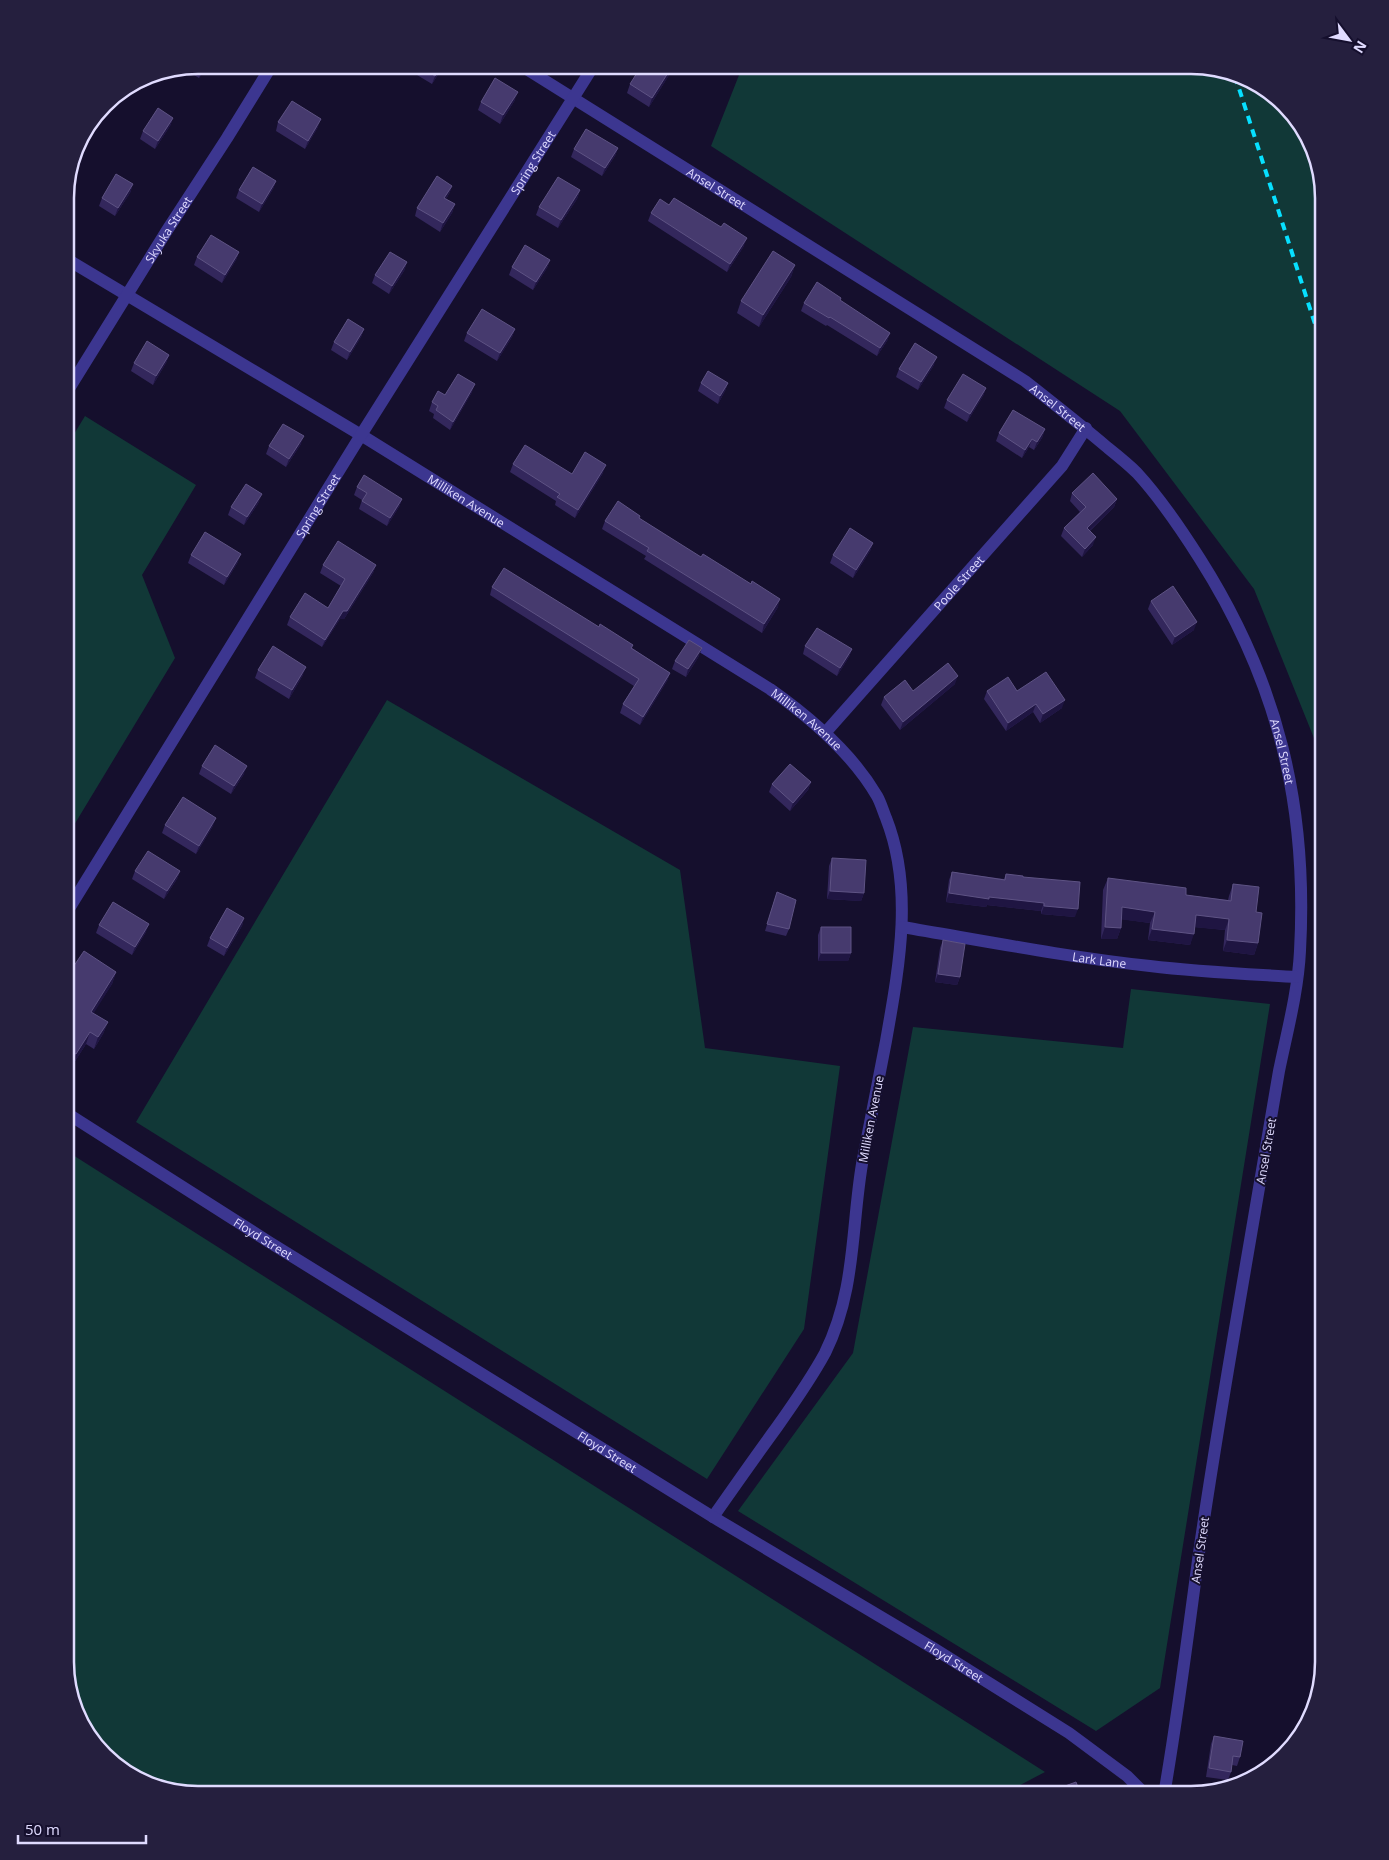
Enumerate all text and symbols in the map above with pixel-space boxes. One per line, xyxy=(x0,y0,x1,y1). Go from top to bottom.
north arrow xyxy=(1324,15,1374,65)
text: N xyxy=(1349,37,1372,57)
street label: Spring Street xyxy=(506,127,559,198)
street label: Ansel Street xyxy=(684,163,750,213)
street label: Skyuka Street xyxy=(140,193,196,266)
street label: Ansel Street xyxy=(1027,380,1090,435)
street label: Spring Street xyxy=(291,470,344,541)
street label: Milliken Avenue xyxy=(424,470,509,531)
street label: Poole Street xyxy=(929,552,987,614)
street label: Milliken Avenue xyxy=(768,684,846,754)
street label: Ansel Street xyxy=(1266,717,1299,786)
street label: Lark Lane xyxy=(1071,947,1128,972)
street label: Milliken Avenue xyxy=(854,1074,888,1164)
street label: Ansel Street xyxy=(1252,1116,1280,1186)
street label: Floyd Street xyxy=(231,1213,296,1263)
street label: Floyd Street xyxy=(575,1427,640,1476)
street label: Ansel Street xyxy=(1187,1516,1213,1584)
street label: Floyd Street xyxy=(921,1636,987,1686)
scale bar xyxy=(18,1812,145,1844)
text: 50 m xyxy=(25,1819,60,1839)

